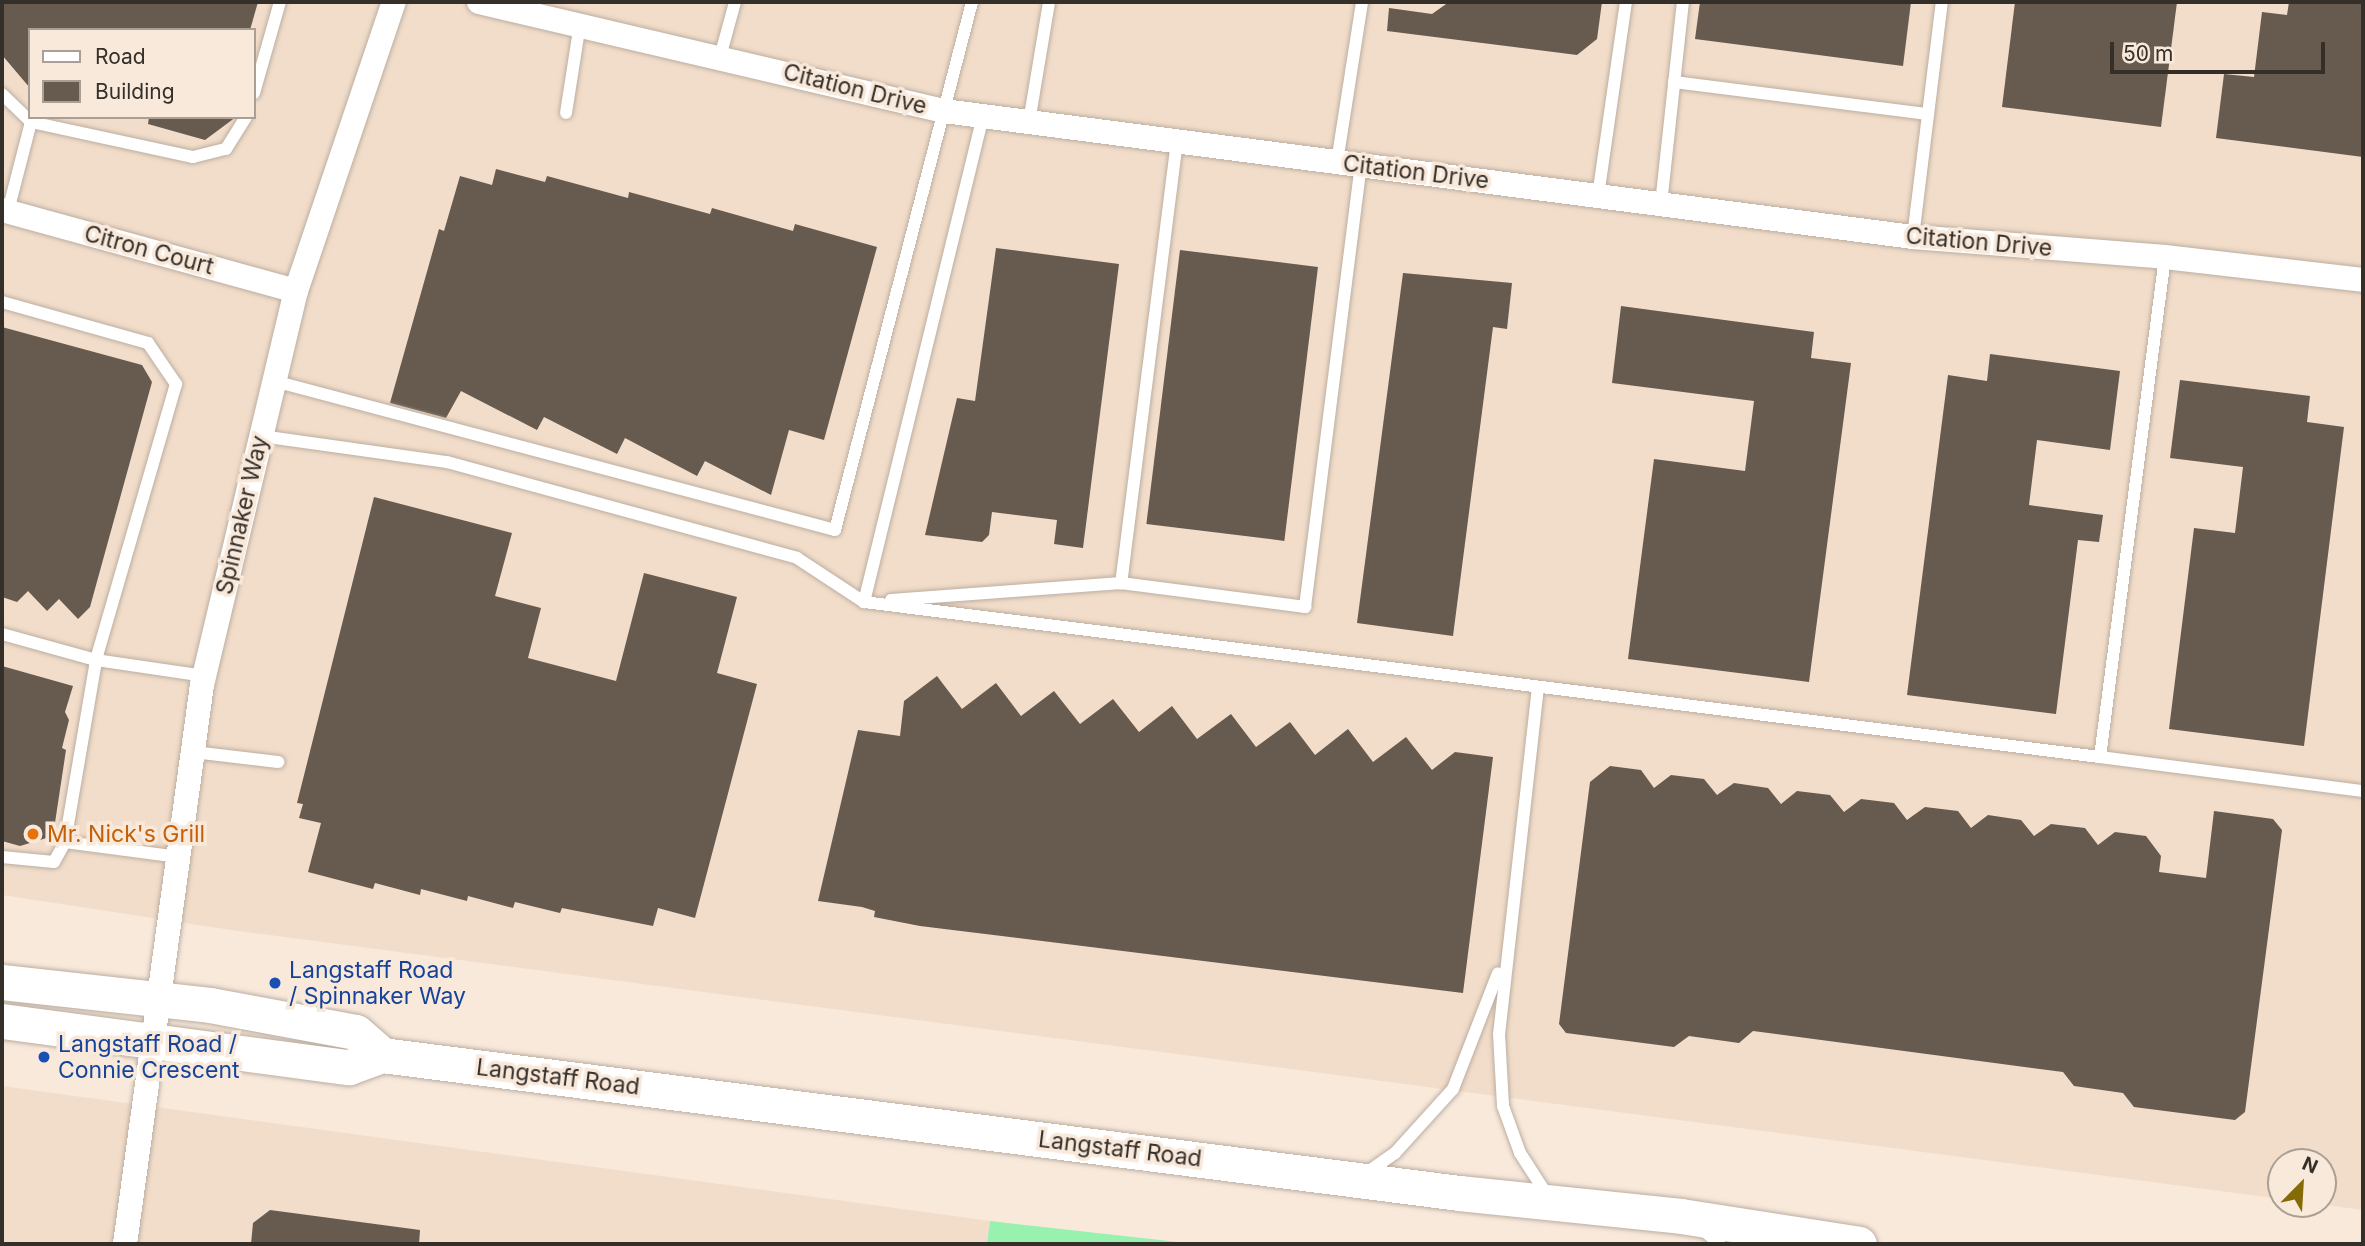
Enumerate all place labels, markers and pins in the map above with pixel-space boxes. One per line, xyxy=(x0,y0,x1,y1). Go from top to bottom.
place label: Mr. Nick's Grill xyxy=(47,820,205,848)
marker: Mr. Nick's Grill xyxy=(25,826,41,842)
place label: Langstaff Road / Spinnaker Way xyxy=(289,956,466,1010)
marker: Langstaff Road / Spinnaker Way xyxy=(267,975,283,991)
place label: Langstaff Road / Connie Crescent xyxy=(58,1030,240,1084)
marker: Langstaff Road / Connie Crescent xyxy=(36,1049,52,1065)

